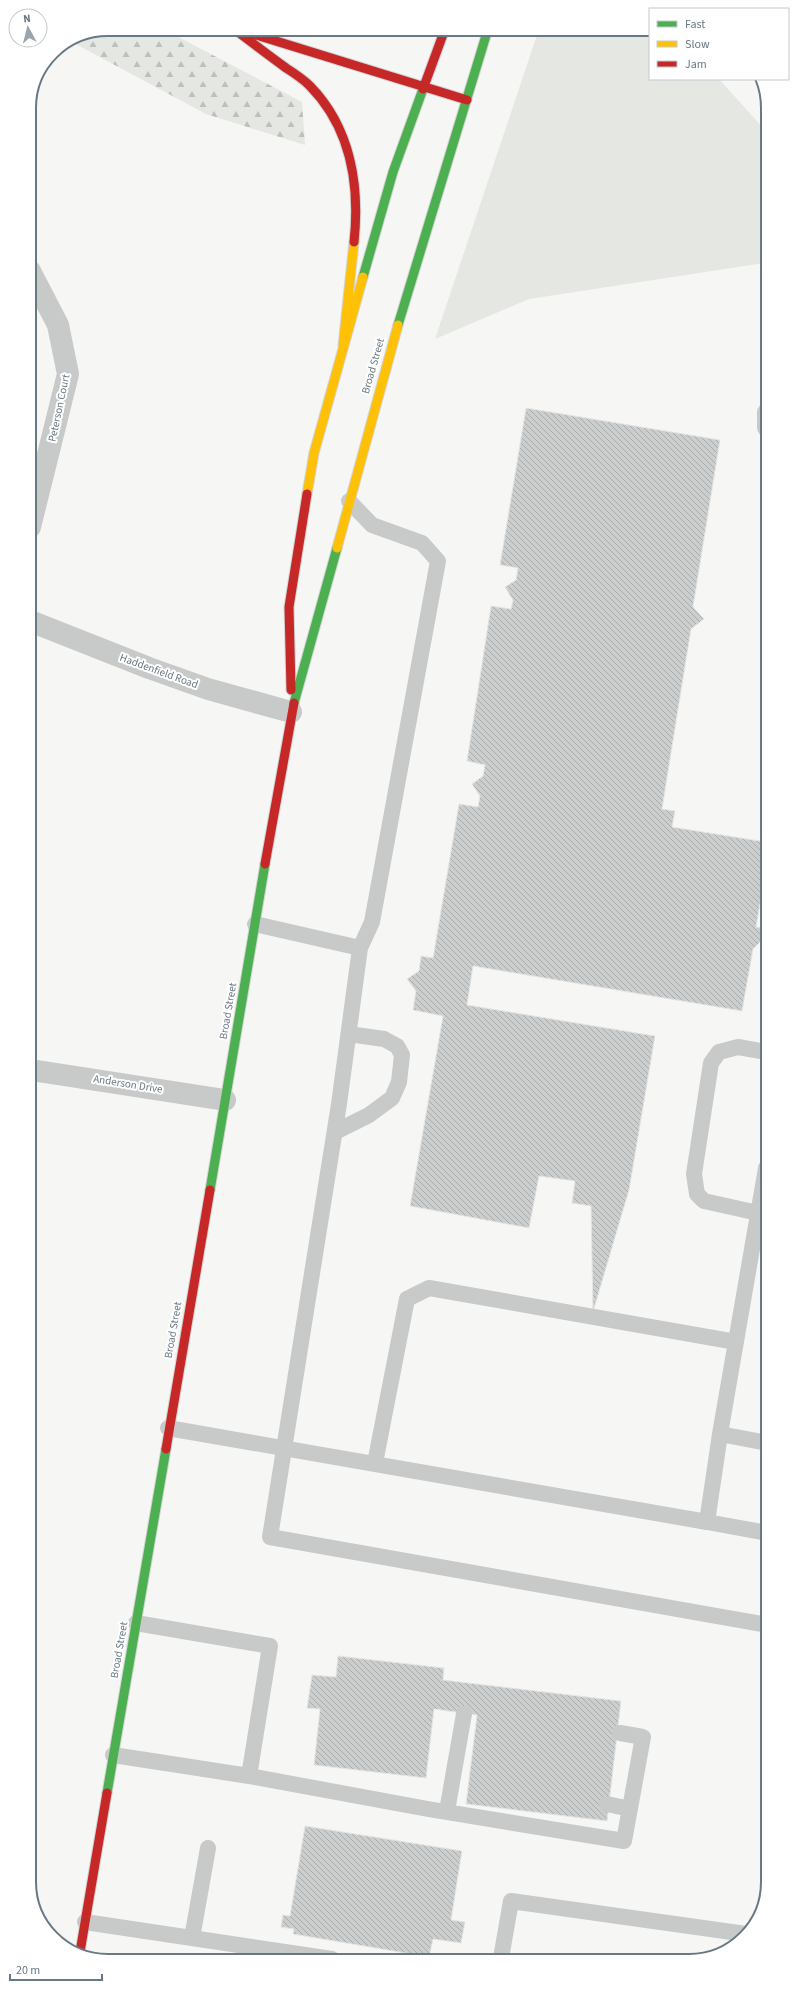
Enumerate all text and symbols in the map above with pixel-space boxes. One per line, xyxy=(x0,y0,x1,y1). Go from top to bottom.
north arrow xyxy=(8,8,48,48)
legend xyxy=(649,8,789,80)
text: N xyxy=(22,11,31,26)
text: Fast xyxy=(685,16,705,33)
text: Slow xyxy=(685,36,710,53)
text: Jam xyxy=(685,56,707,73)
street label: Broad Street xyxy=(358,336,388,396)
street label: Peterson Court xyxy=(45,373,74,443)
street label: Haddenfield Road xyxy=(118,650,200,692)
street label: Broad Street xyxy=(216,981,240,1041)
street label: Anderson Drive xyxy=(92,1071,164,1097)
street label: Broad Street xyxy=(161,1300,185,1360)
street label: Broad Street xyxy=(107,1620,131,1680)
scale bar xyxy=(10,1956,102,1982)
text: 20 m xyxy=(16,1962,40,1979)

